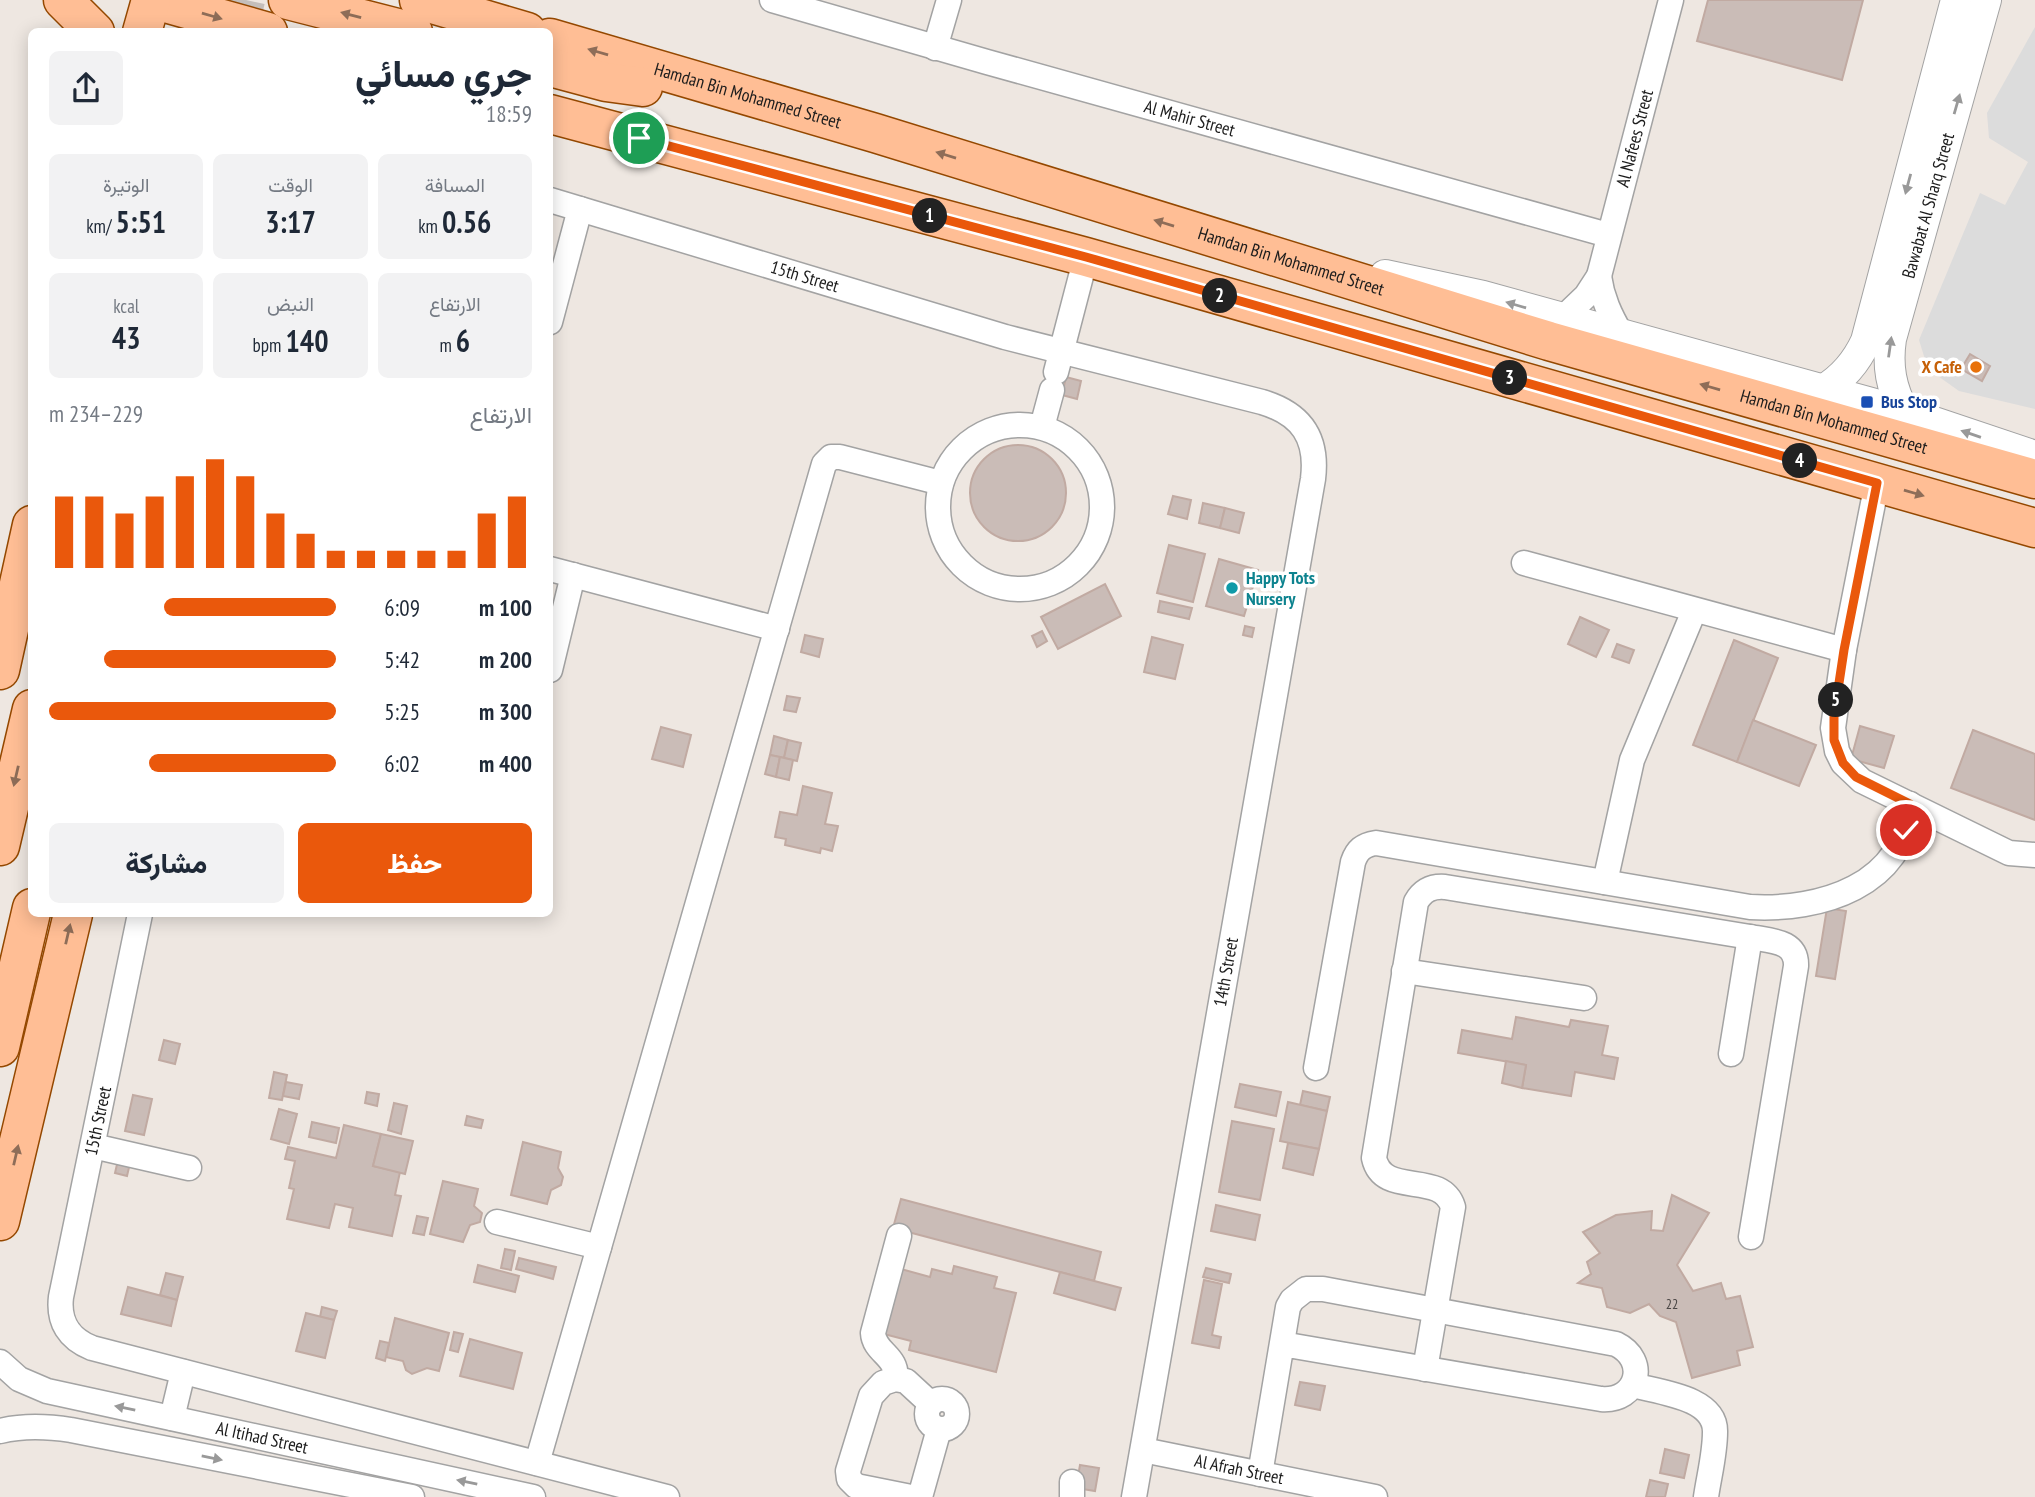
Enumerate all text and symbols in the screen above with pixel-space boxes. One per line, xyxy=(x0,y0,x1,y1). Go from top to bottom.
one-way arrow xyxy=(340,9,362,20)
one-way arrow xyxy=(202,11,223,21)
one-way arrow xyxy=(587,46,609,57)
text: جري مسائي xyxy=(355,48,532,97)
button: share xyxy=(49,51,123,125)
street label: Hamdan Bin Mohammed Street xyxy=(652,57,844,134)
street label: Al Nafees Street xyxy=(1611,87,1658,189)
one-way arrow xyxy=(1952,93,1962,114)
street label: Al Mahir Street xyxy=(1142,94,1238,142)
text: 18:59 xyxy=(486,99,532,128)
pin xyxy=(609,108,669,168)
icon: arrive xyxy=(620,119,658,157)
street label: Bawabat Al Sharq Street xyxy=(1897,130,1959,281)
one-way arrow xyxy=(936,149,957,160)
text: الوتيرة xyxy=(103,173,149,197)
text: الوقت xyxy=(268,173,313,197)
text: المسافة xyxy=(425,173,485,197)
one-way arrow xyxy=(1902,174,1912,195)
pin: 1 xyxy=(912,198,948,234)
text: 5:51 xyxy=(116,202,166,241)
text: 3:17 xyxy=(265,202,316,241)
text: 0.56 xyxy=(442,202,491,241)
text: 1 xyxy=(925,203,934,227)
text: /km xyxy=(86,214,116,238)
text: km xyxy=(418,214,442,238)
one-way arrow xyxy=(1153,217,1174,227)
street label: Hamdan Bin Mohammed Street xyxy=(1195,221,1387,300)
street label: 15th Street xyxy=(768,255,842,297)
pin: 2 xyxy=(1202,278,1238,314)
text: 2 xyxy=(1215,283,1224,307)
text: النبض xyxy=(267,292,314,316)
text: الارتفاع xyxy=(429,292,481,316)
text: kcal xyxy=(113,294,139,318)
one-way arrow xyxy=(1505,299,1526,309)
text: 43 xyxy=(112,318,141,357)
text: 140 xyxy=(285,321,328,360)
text: 6 xyxy=(456,321,470,360)
text: bpm xyxy=(253,333,285,357)
text: m xyxy=(439,333,456,357)
one-way arrow xyxy=(1885,336,1896,358)
place label: X Cafe xyxy=(1921,355,1962,378)
marker: X Cafe xyxy=(1968,359,1984,375)
pin: 3 xyxy=(1492,360,1528,396)
text: 3 xyxy=(1505,365,1514,389)
one-way arrow xyxy=(1699,381,1720,391)
street label: Hamdan Bin Mohammed Street xyxy=(1738,384,1930,459)
place label: Bus Stop xyxy=(1881,390,1937,413)
marker: Bus Stop xyxy=(1859,394,1875,410)
text: 229–234 m xyxy=(49,399,143,428)
text: الارتفاع xyxy=(470,400,532,429)
one-way arrow xyxy=(1960,428,1981,439)
pin: 4 xyxy=(1783,444,1818,478)
text: 4 xyxy=(1795,448,1804,472)
one-way arrow xyxy=(1903,489,1924,499)
place label: Happy Tots Nursery xyxy=(1246,566,1315,610)
marker: Happy Tots Nursery xyxy=(1224,580,1240,596)
text: 6:09 xyxy=(384,593,420,622)
text: 100 m xyxy=(479,593,532,622)
text: 5:42 xyxy=(384,645,420,674)
text: 200 m xyxy=(479,645,532,674)
pin: 5 xyxy=(1818,682,1854,718)
text: 5 xyxy=(1831,687,1840,711)
text: 5:25 xyxy=(384,697,420,726)
text: 300 m xyxy=(479,697,532,726)
text: 6:02 xyxy=(384,749,420,778)
text: 400 m xyxy=(479,749,532,778)
one-way arrow xyxy=(11,765,22,787)
pin xyxy=(1876,800,1936,860)
icon: check xyxy=(1887,811,1925,849)
button: مشاركة xyxy=(49,823,284,903)
button: حفظ xyxy=(298,823,532,903)
one-way arrow xyxy=(63,922,74,944)
street label: 14th Street xyxy=(1208,935,1243,1008)
street label: 15th Street xyxy=(79,1084,116,1158)
one-way arrow xyxy=(10,1144,21,1166)
house number: 22 xyxy=(1666,1295,1678,1313)
one-way arrow xyxy=(114,1402,136,1413)
street label: Al Itihad Street xyxy=(214,1416,310,1459)
street label: Al Afrah Street xyxy=(1193,1449,1286,1489)
one-way arrow xyxy=(201,1452,223,1463)
one-way arrow xyxy=(456,1476,478,1487)

